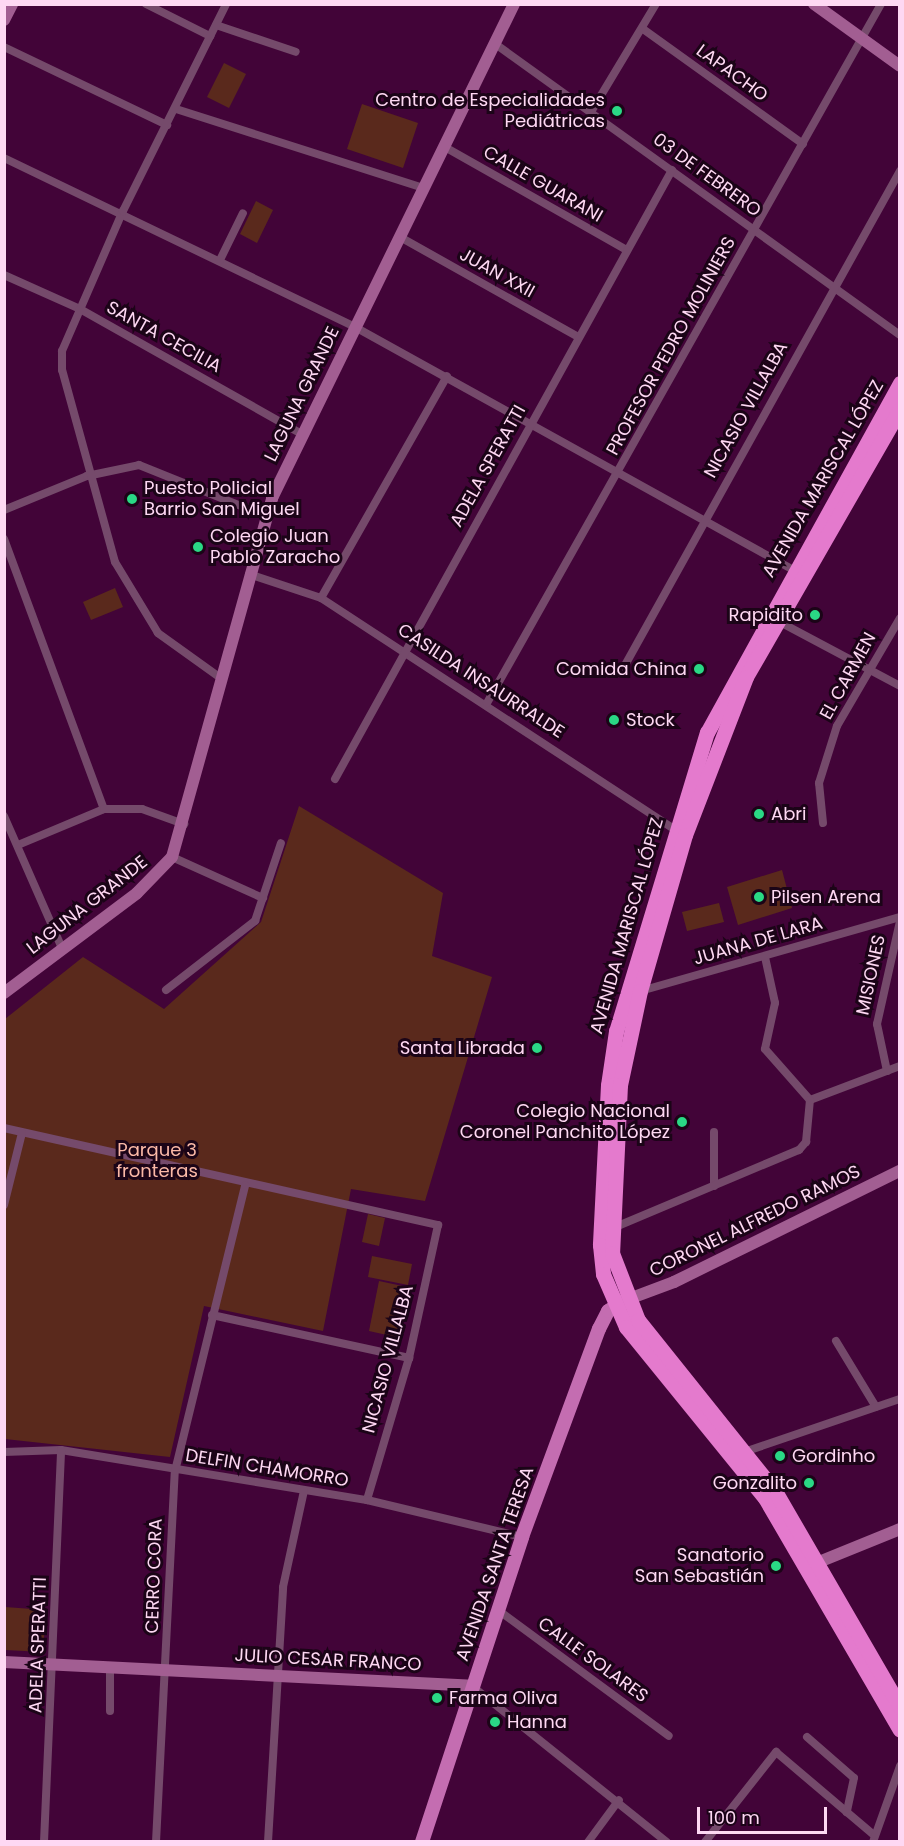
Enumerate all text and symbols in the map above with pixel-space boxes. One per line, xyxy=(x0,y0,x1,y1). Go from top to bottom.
street label: LAPACHO xyxy=(692,40,772,106)
place label: Centro de Especialidades Pediátricas xyxy=(375,90,605,132)
marker: Centro de Especialidades Pediátricas xyxy=(610,104,624,118)
street label: 03 DE FEBRERO xyxy=(649,129,765,221)
street label: CALLE GUARANI xyxy=(480,141,606,227)
street label: PROFESOR PEDRO MOLINIERS xyxy=(602,233,740,459)
street label: JUAN XXII xyxy=(456,244,538,302)
street label: SANTA CECILIA xyxy=(103,297,225,377)
street label: LAGUNA GRANDE xyxy=(260,323,344,465)
street label: NICASIO VILLALBA xyxy=(700,338,792,482)
street label: AVENIDA MARISCAL LÓPEZ xyxy=(758,377,888,581)
street label: ADELA SPERATTI xyxy=(446,401,530,531)
place label: Puesto Policial Barrio San Miguel xyxy=(144,478,300,520)
marker: Puesto Policial Barrio San Miguel xyxy=(125,492,139,506)
place label: Colegio Juan Pablo Zaracho xyxy=(210,526,340,568)
marker: Colegio Juan Pablo Zaracho xyxy=(191,540,205,554)
place label: Rapidito xyxy=(729,604,803,626)
marker: Rapidito xyxy=(808,608,822,622)
street label: CASILDA INSAURRALDE xyxy=(394,619,568,743)
street label: EL CARMEN xyxy=(815,629,881,723)
place label: Comida China xyxy=(556,658,687,680)
marker: Comida China xyxy=(692,662,706,676)
place label: Stock xyxy=(626,709,675,731)
marker: Stock xyxy=(607,713,621,727)
place label: Abri xyxy=(771,803,806,825)
marker: Abri xyxy=(752,807,766,821)
street label: AVENIDA MARISCAL LÓPEZ xyxy=(586,815,668,1037)
street label: LAGUNA GRANDE xyxy=(22,851,152,959)
place label: Pilsen Arena xyxy=(771,886,881,908)
marker: Pilsen Arena xyxy=(752,890,766,904)
street label: JUANA DE LARA xyxy=(691,912,825,970)
street label: MISIONES xyxy=(852,933,890,1017)
place label: Santa Librada xyxy=(400,1037,525,1059)
marker: Santa Librada xyxy=(530,1041,544,1055)
place label: Colegio Nacional Coronel Panchito López xyxy=(460,1101,670,1144)
marker: Colegio Nacional Coronel Panchito López xyxy=(675,1115,689,1129)
park label: Parque 3 fronteras xyxy=(116,1140,198,1182)
street label: CORONEL ALFREDO RAMOS xyxy=(646,1161,864,1281)
street label: NICASIO VILLALBA xyxy=(358,1283,418,1435)
street label: DELFIN CHAMORRO xyxy=(184,1444,350,1492)
place label: Gordinho xyxy=(792,1445,875,1467)
marker: Gordinho xyxy=(773,1449,787,1463)
street label: AVENIDA SANTA TERESA xyxy=(452,1464,538,1664)
place label: Gonzalito xyxy=(713,1472,797,1494)
marker: Gonzalito xyxy=(802,1476,816,1490)
street label: CERRO CORA xyxy=(141,1518,167,1634)
place label: Sanatorio San Sebastián xyxy=(635,1545,764,1588)
marker: Sanatorio San Sebastián xyxy=(769,1559,783,1573)
street label: ADELA SPERATTI xyxy=(25,1577,51,1713)
street label: CALLE SOLARES xyxy=(534,1613,652,1707)
street label: JULIO CESAR FRANCO xyxy=(234,1644,422,1676)
place label: Farma Oliva xyxy=(449,1687,558,1709)
marker: Farma Oliva xyxy=(430,1691,444,1705)
place label: Hanna xyxy=(507,1711,567,1733)
marker: Hanna xyxy=(488,1715,502,1729)
scale bar xyxy=(700,1795,830,1833)
text: 100 m xyxy=(708,1805,760,1830)

